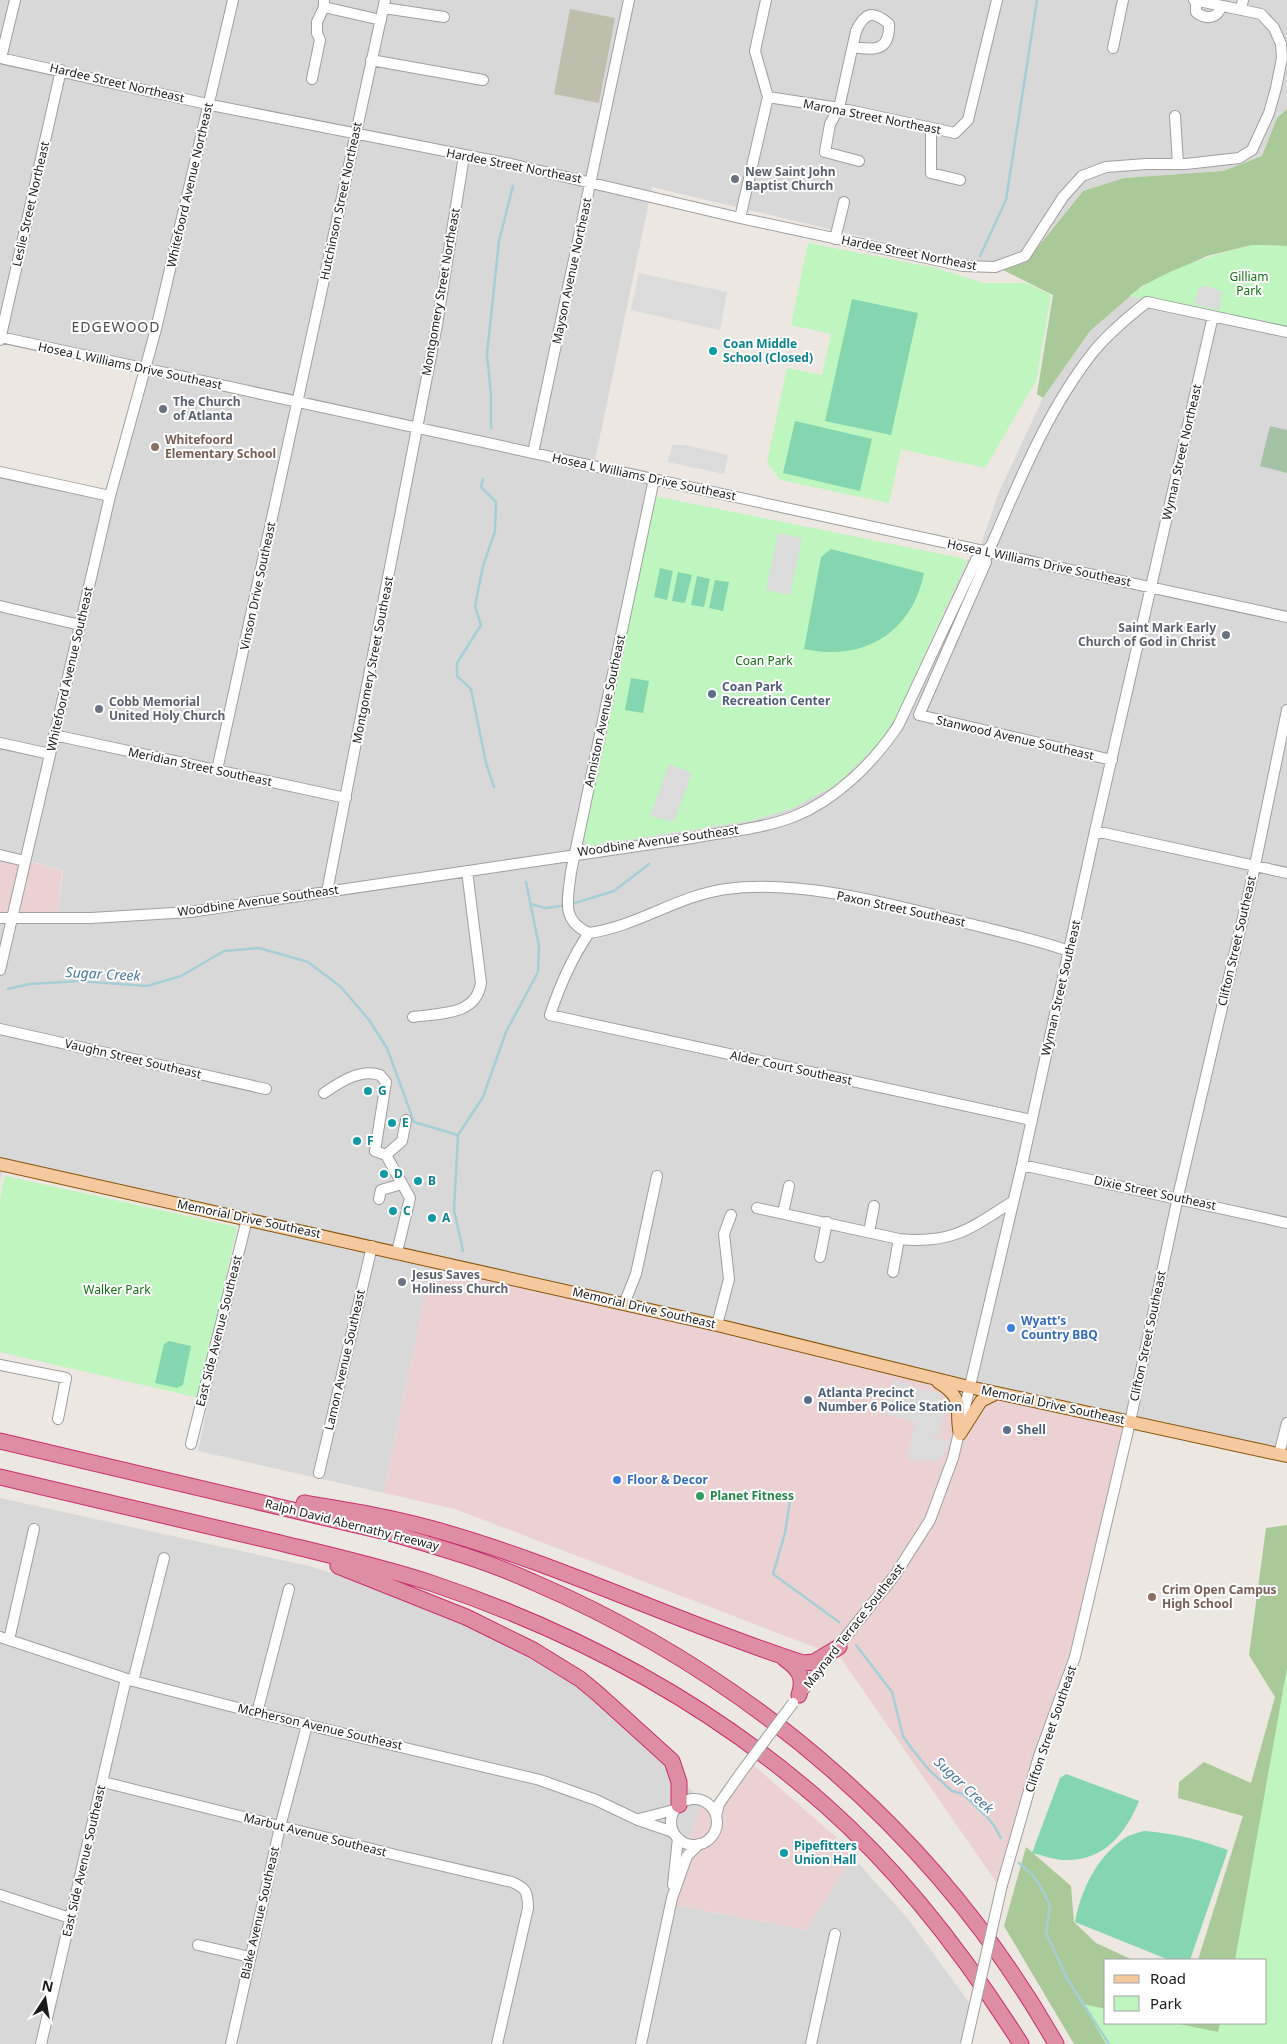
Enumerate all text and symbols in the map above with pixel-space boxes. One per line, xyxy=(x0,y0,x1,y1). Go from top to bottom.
street label: Hardee Street Northeast xyxy=(48,59,187,106)
street label: Marona Street Northeast xyxy=(802,95,943,138)
street label: Whitefoord Avenue Northeast xyxy=(162,100,217,269)
street label: Hutchinson Street Northeast xyxy=(315,120,366,281)
street label: Leslie Street Northeast xyxy=(8,139,53,268)
street label: Hardee Street Northeast xyxy=(445,144,584,187)
place label: New Saint John Baptist Church xyxy=(745,163,836,194)
marker: New Saint John Baptist Church xyxy=(729,173,741,185)
street label: Mayson Avenue Northeast xyxy=(548,196,595,346)
street label: Montgomery Street Northeast xyxy=(417,206,464,377)
street label: Hardee Street Northeast xyxy=(840,231,979,274)
park label: Gilliam Park xyxy=(1229,268,1269,299)
district label: EDGEWOOD xyxy=(72,317,160,336)
place label: Coan Middle School (Closed) xyxy=(723,335,813,366)
street label: Hosea L Williams Drive Southeast xyxy=(37,338,224,393)
marker: Coan Middle School (Closed) xyxy=(707,345,719,357)
street label: Wyman Street Northeast xyxy=(1158,382,1206,522)
place label: The Church of Atlanta xyxy=(173,393,240,424)
marker: The Church of Atlanta xyxy=(157,403,169,415)
place label: Whitefoord Elementary School xyxy=(165,431,276,462)
marker: Whitefoord Elementary School xyxy=(149,441,161,453)
street label: Hosea L Williams Drive Southeast xyxy=(551,449,738,504)
street label: Vinson Drive Southeast xyxy=(236,520,280,652)
street label: Hosea L Williams Drive Southeast xyxy=(946,535,1133,590)
street label: Montgomery Street Southeast xyxy=(348,574,397,745)
street label: Whitefoord Avenue Southeast xyxy=(42,584,97,753)
place label: Saint Mark Early Church of God in Christ xyxy=(1078,619,1216,650)
marker: Saint Mark Early Church of God in Christ xyxy=(1220,629,1232,641)
street label: Anniston Avenue Southeast xyxy=(580,633,629,789)
park label: Coan Park xyxy=(735,652,793,669)
place label: Coan Park Recreation Center xyxy=(722,678,831,709)
marker: Coan Park Recreation Center xyxy=(706,688,718,700)
place label: Cobb Memorial United Holy Church xyxy=(109,693,225,724)
marker: Cobb Memorial United Holy Church xyxy=(93,703,105,715)
street label: Stanwood Avenue Southeast xyxy=(935,711,1096,764)
street label: Meridian Street Southeast xyxy=(127,743,274,790)
street label: Woodbine Avenue Southeast xyxy=(576,821,740,860)
street label: Clifton Street Southeast xyxy=(1213,873,1260,1008)
street label: Woodbine Avenue Southeast xyxy=(176,881,340,920)
street label: Paxon Street Southeast xyxy=(835,887,968,931)
street label: Wyman Street Southeast xyxy=(1037,918,1085,1058)
water label: Sugar Creek xyxy=(65,962,142,985)
street label: Vaughn Street Southeast xyxy=(63,1035,204,1083)
street label: Alder Court Southeast xyxy=(729,1046,854,1089)
place label: G xyxy=(378,1082,387,1099)
marker: G xyxy=(362,1085,374,1097)
place label: E xyxy=(402,1114,409,1131)
marker: E xyxy=(386,1117,398,1129)
place label: F xyxy=(367,1132,374,1149)
marker: F xyxy=(351,1135,363,1147)
place label: D xyxy=(394,1165,403,1182)
marker: D xyxy=(378,1168,390,1180)
street label: Dixie Street Southeast xyxy=(1092,1171,1218,1214)
place label: B xyxy=(428,1172,436,1189)
marker: B xyxy=(412,1175,424,1187)
street label: Memorial Drive Southeast xyxy=(176,1195,323,1242)
place label: C xyxy=(403,1202,411,1219)
marker: C xyxy=(387,1205,399,1217)
place label: A xyxy=(442,1209,451,1226)
marker: A xyxy=(426,1212,438,1224)
street label: East Side Avenue Southeast xyxy=(191,1253,246,1408)
place label: Jesus Saves Holiness Church xyxy=(411,1266,508,1297)
street label: Clifton Street Southeast xyxy=(1125,1268,1170,1403)
marker: Jesus Saves Holiness Church xyxy=(396,1276,408,1288)
park label: Walker Park xyxy=(83,1281,151,1298)
street label: Memorial Drive Southeast xyxy=(571,1283,718,1332)
street label: Lamon Avenue Southeast xyxy=(320,1287,369,1432)
place label: Wyatt's Country BBQ xyxy=(1021,1312,1098,1343)
marker: Wyatt's Country BBQ xyxy=(1005,1322,1017,1334)
street label: Memorial Drive Southeast xyxy=(980,1381,1127,1428)
place label: Atlanta Precinct Number 6 Police Station xyxy=(818,1384,962,1415)
marker: Atlanta Precinct Number 6 Police Station xyxy=(802,1394,814,1406)
place label: Shell xyxy=(1017,1421,1046,1438)
marker: Shell xyxy=(1001,1424,1013,1436)
place label: Floor & Decor xyxy=(627,1471,708,1488)
marker: Floor & Decor xyxy=(611,1474,623,1486)
place label: Planet Fitness xyxy=(710,1487,794,1504)
marker: Planet Fitness xyxy=(694,1490,706,1502)
street label: Ralph David Abernathy Freeway xyxy=(263,1495,442,1555)
street label: Maynard Terrace Southeast xyxy=(799,1559,908,1692)
place label: Crim Open Campus High School xyxy=(1162,1581,1277,1612)
marker: Crim Open Campus High School xyxy=(1146,1591,1158,1603)
street label: Clifton Street Southeast xyxy=(1021,1662,1080,1795)
street label: McPherson Avenue Southeast xyxy=(236,1699,405,1754)
water label: Sugar Creek xyxy=(930,1752,999,1818)
street label: East Side Avenue Southeast xyxy=(58,1783,109,1939)
street label: Marbut Avenue Southeast xyxy=(242,1809,389,1861)
place label: Pipefitters Union Hall xyxy=(794,1837,857,1868)
street label: Blake Avenue Southeast xyxy=(236,1844,283,1981)
marker: Pipefitters Union Hall xyxy=(778,1847,790,1859)
legend xyxy=(1104,1959,1267,2024)
text: Road xyxy=(1150,1968,1186,1988)
north arrow xyxy=(20,1974,70,2024)
text: N xyxy=(40,1975,55,1996)
text: Park xyxy=(1150,1993,1182,2013)

